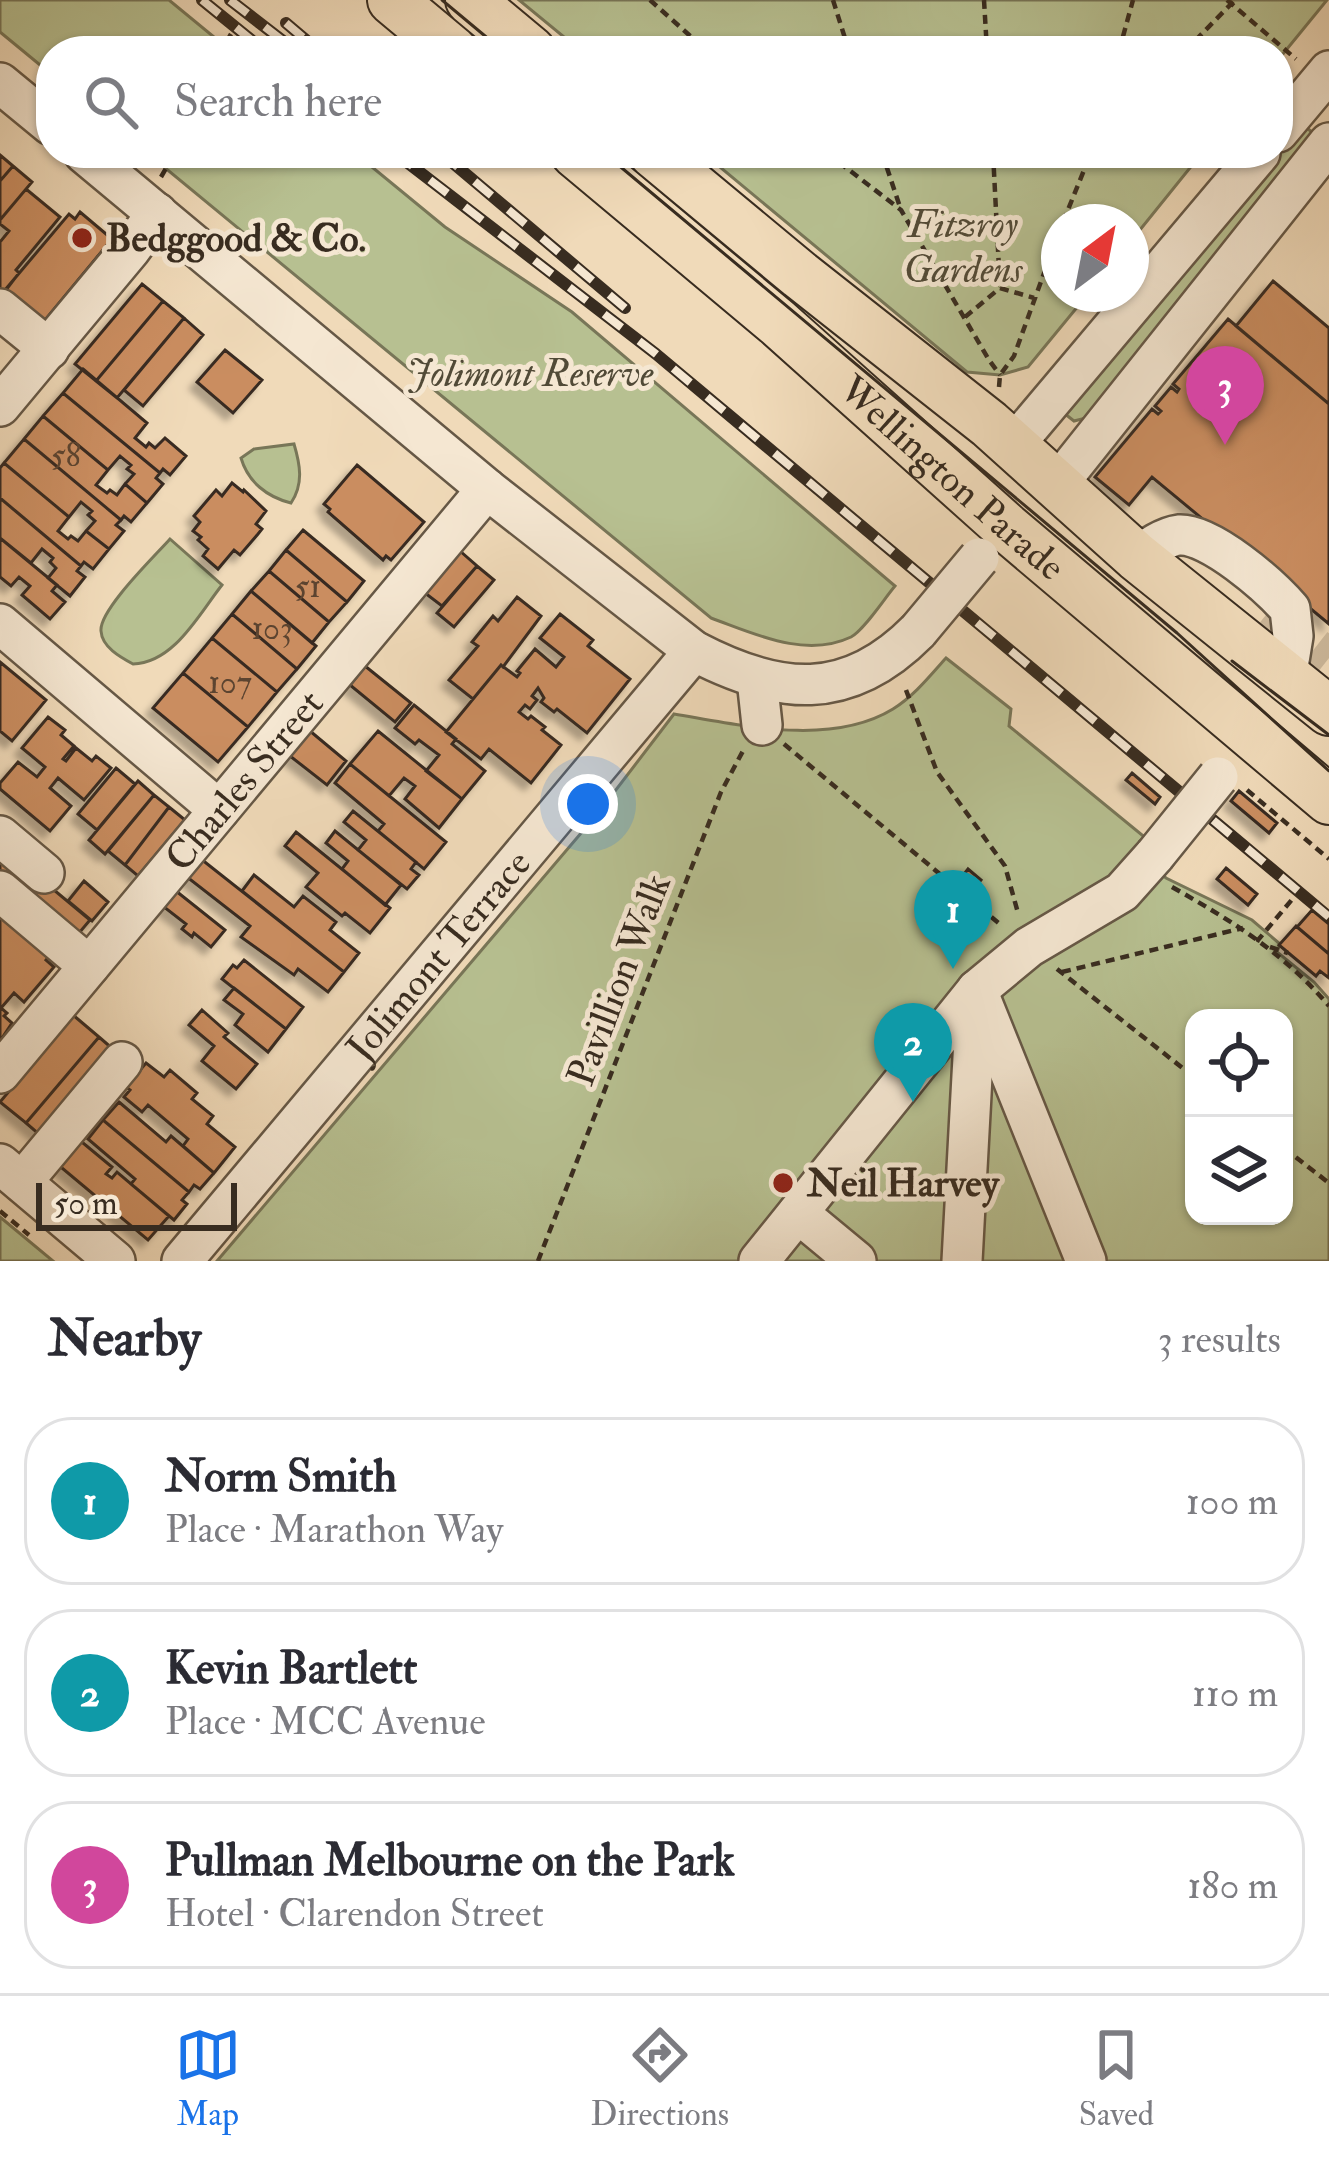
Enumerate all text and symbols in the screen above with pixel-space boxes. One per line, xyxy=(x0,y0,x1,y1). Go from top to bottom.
search box xyxy=(36,36,1293,168)
icon: search xyxy=(78,69,144,135)
text: Search here xyxy=(174,74,382,130)
park label: Fitzroy Gardens xyxy=(904,200,1024,294)
north arrow xyxy=(1041,204,1149,312)
place label: Bedggood & Co. xyxy=(106,214,366,263)
marker: Bedggood & Co. xyxy=(69,225,95,251)
pin: 3 xyxy=(1186,346,1264,445)
park label: Jolimont Reserve xyxy=(407,349,654,398)
street label: Wellington Parade xyxy=(828,364,1075,591)
house number: 58 xyxy=(51,435,81,476)
house number: 51 xyxy=(295,566,321,607)
house number: 103 xyxy=(251,608,293,649)
house number: 107 xyxy=(208,662,252,703)
street label: Charles Street xyxy=(154,680,334,881)
your location xyxy=(558,774,618,834)
street label: Jolimont Terrace xyxy=(335,840,541,1072)
street label: Pavillion Walk xyxy=(556,867,682,1093)
pin: 1 xyxy=(914,870,992,969)
pin: 2 xyxy=(874,1003,952,1102)
map controls xyxy=(1185,1009,1293,1225)
button: locate xyxy=(1185,1009,1293,1117)
button: layers xyxy=(1185,1117,1293,1225)
place label: Neil Harvey xyxy=(806,1159,1001,1208)
marker: Neil Harvey xyxy=(770,1170,796,1196)
scale bar xyxy=(36,1177,237,1230)
text: 50 m xyxy=(54,1183,118,1224)
text: Nearby xyxy=(48,1307,201,1371)
text: 3 results xyxy=(1158,1315,1281,1364)
text: Norm Smith xyxy=(165,1449,397,1505)
text: 1 xyxy=(83,1477,97,1526)
text: 100 m xyxy=(1186,1477,1278,1526)
text: Place · Marathon Way xyxy=(165,1505,503,1554)
text: Kevin Bartlett xyxy=(165,1641,417,1697)
text: 2 xyxy=(80,1669,100,1718)
text: 110 m xyxy=(1192,1669,1278,1718)
text: Place · MCC Avenue xyxy=(165,1697,486,1746)
text: Pullman Melbourne on the Park xyxy=(165,1833,735,1889)
text: 3 xyxy=(83,1861,97,1910)
text: 180 m xyxy=(1187,1861,1278,1910)
text: Hotel · Clarendon Street xyxy=(165,1889,544,1938)
tab: Map xyxy=(175,2022,241,2135)
tab: Directions xyxy=(591,2022,729,2135)
tab: Saved xyxy=(1079,2022,1154,2135)

